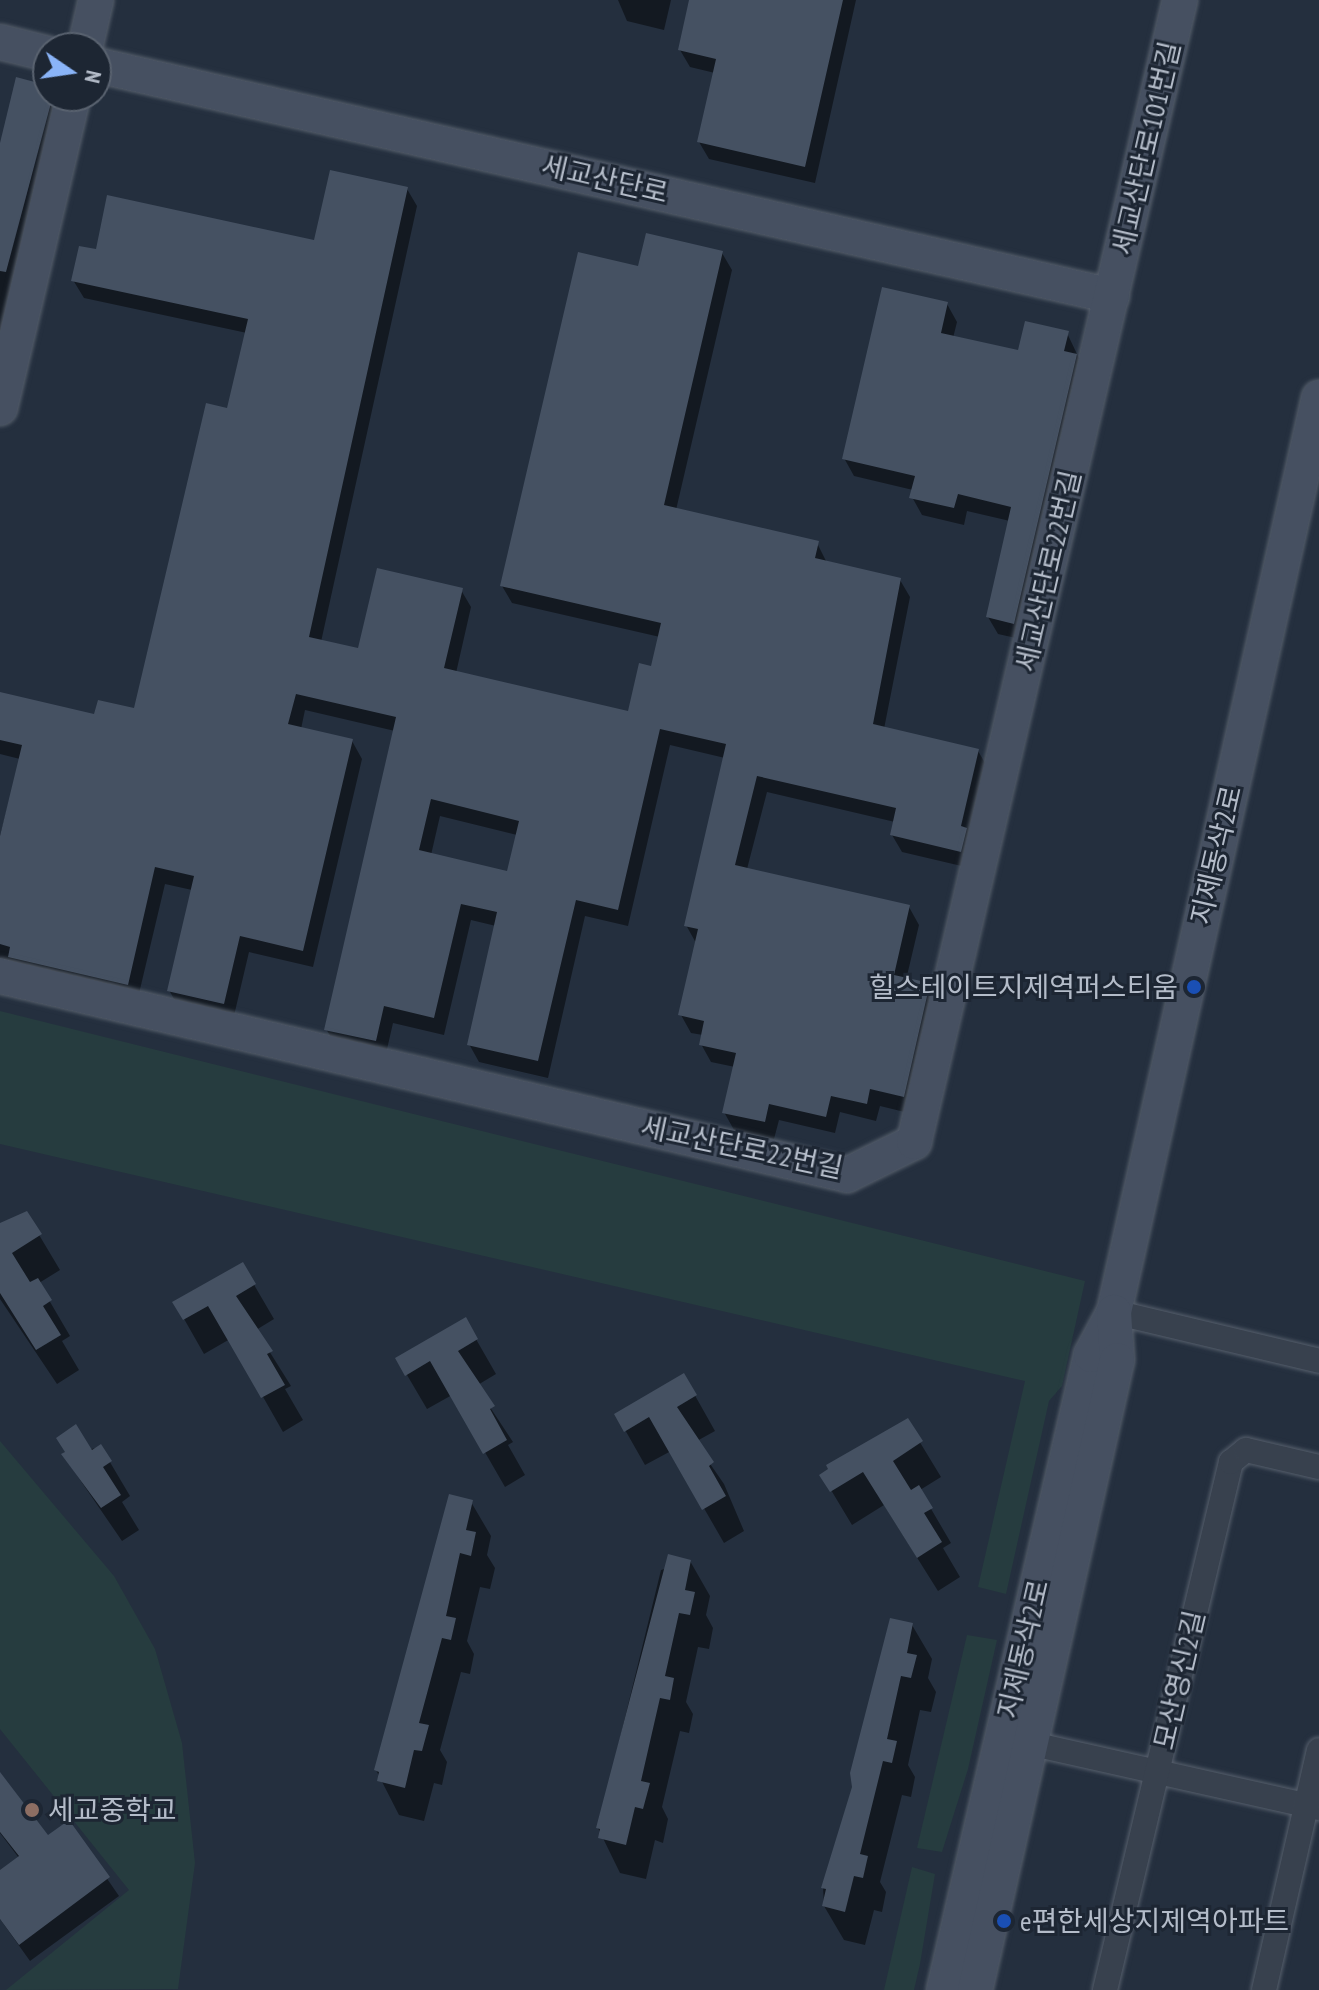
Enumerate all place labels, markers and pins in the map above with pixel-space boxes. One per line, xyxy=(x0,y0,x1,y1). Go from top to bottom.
place label: 힐스테이트지제역퍼스티움 xyxy=(869,970,1178,1004)
marker: 힐스테이트지제역퍼스티움 xyxy=(1185,978,1203,996)
place label: 세교중학교 xyxy=(48,1793,177,1827)
marker: 세교중학교 xyxy=(23,1801,41,1819)
place label: e편한세상지제역아파트 xyxy=(1020,1904,1289,1938)
marker: e편한세상지제역아파트 xyxy=(995,1912,1013,1930)

